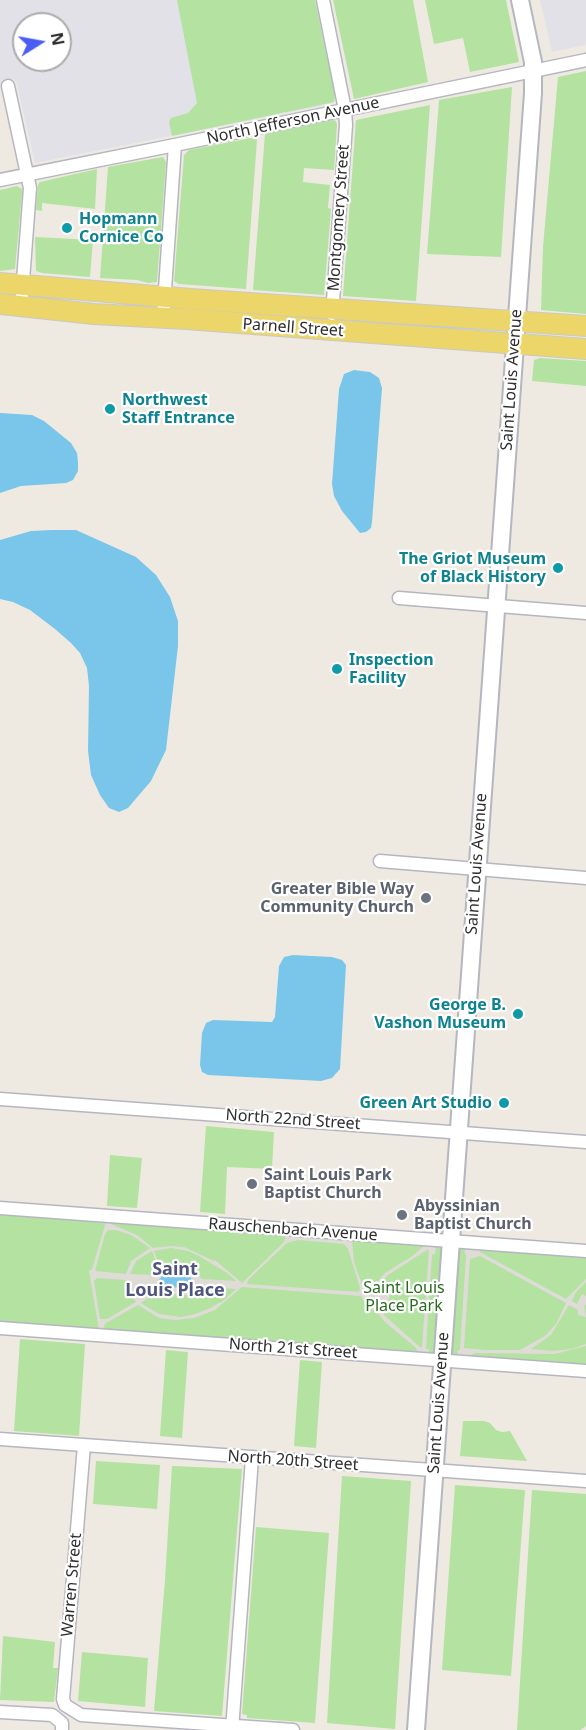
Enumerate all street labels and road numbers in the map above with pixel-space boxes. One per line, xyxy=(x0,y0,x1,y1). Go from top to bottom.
street label: North Jefferson Avenue xyxy=(205,93,381,149)
street label: Montgomery Street xyxy=(324,144,354,292)
street label: Saint Louis Avenue xyxy=(497,309,527,451)
street label: Parnell Street xyxy=(242,315,344,341)
street label: Saint Louis Avenue xyxy=(462,793,492,935)
street label: North 22nd Street xyxy=(225,1106,361,1134)
street label: Rauschenbach Avenue xyxy=(208,1215,378,1245)
street label: Saint Louis Avenue xyxy=(424,1332,454,1474)
street label: North 21st Street xyxy=(228,1335,358,1363)
street label: North 20th Street xyxy=(227,1447,359,1475)
street label: Warren Street xyxy=(58,1532,86,1638)

